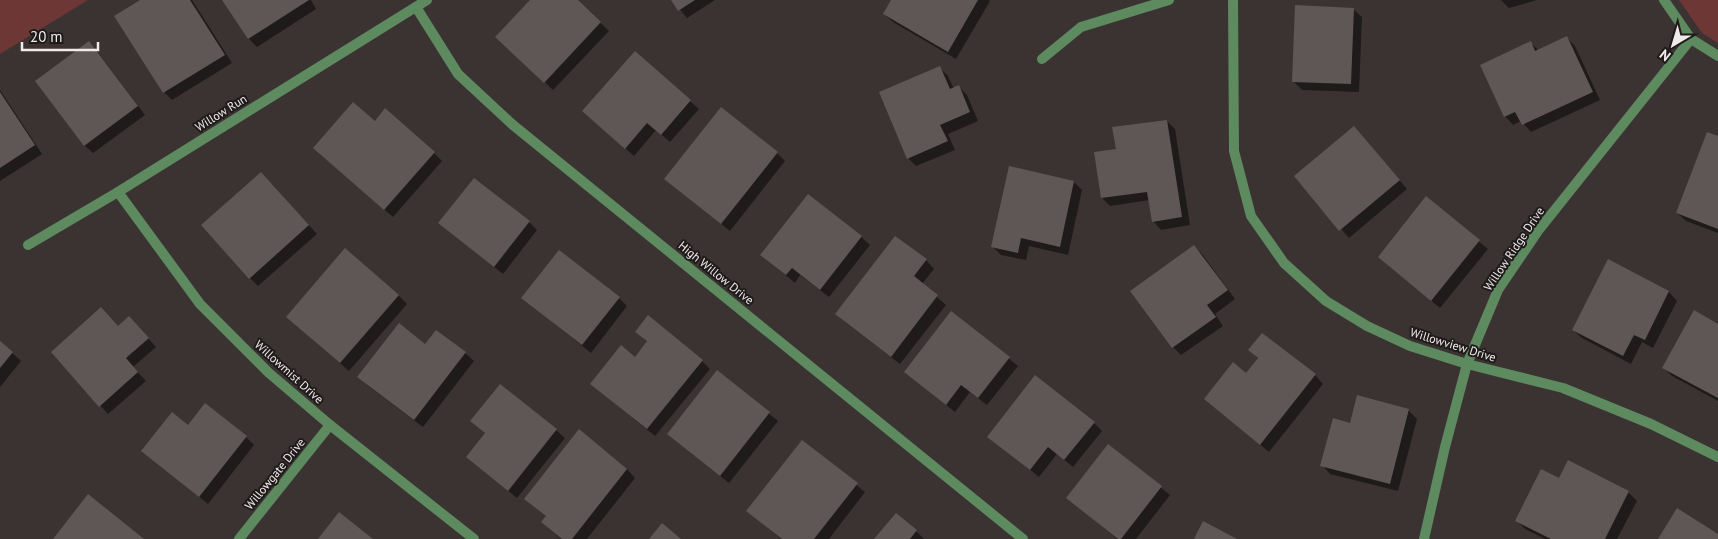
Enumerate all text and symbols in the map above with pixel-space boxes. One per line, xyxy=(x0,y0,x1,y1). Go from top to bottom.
scale bar xyxy=(22,20,99,52)
north arrow xyxy=(1648,20,1698,70)
text: 20 m xyxy=(30,27,63,46)
text: N xyxy=(1656,45,1674,65)
street label: Willow Run xyxy=(192,91,249,134)
street label: Willow Ridge Drive xyxy=(1480,204,1547,293)
street label: High Willow Drive xyxy=(676,238,757,308)
street label: Willowview Drive xyxy=(1408,324,1498,365)
street label: Willowmist Drive xyxy=(252,337,327,406)
street label: Willowgate Drive xyxy=(241,435,308,512)

